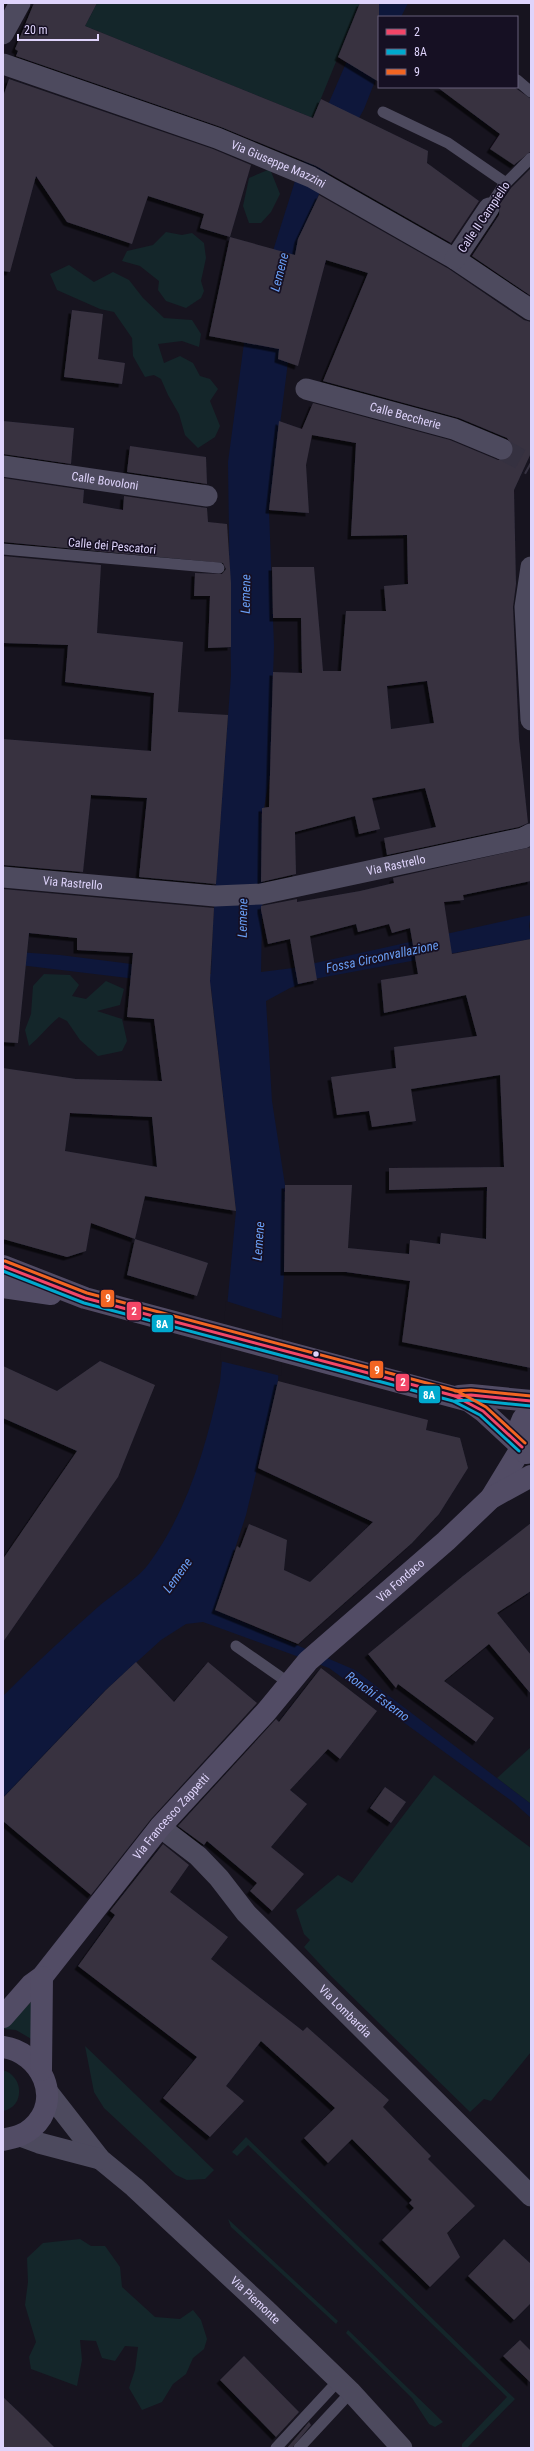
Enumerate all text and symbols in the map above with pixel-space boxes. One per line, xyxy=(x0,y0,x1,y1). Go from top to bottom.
scale bar xyxy=(18,16,98,42)
legend xyxy=(378,16,518,88)
text: 20 m xyxy=(24,23,48,37)
text: 2 xyxy=(414,25,420,39)
text: 8A xyxy=(414,45,427,59)
text: 9 xyxy=(414,65,420,79)
street label: Via Giuseppe Mazzini xyxy=(229,138,328,191)
street label: Calle II Campiello xyxy=(455,179,513,255)
water label: Lemene xyxy=(267,251,292,293)
street label: Calle Beccherie xyxy=(368,400,443,432)
street label: Calle Bovoloni xyxy=(71,469,139,493)
street label: Calle dei Pescatori xyxy=(67,535,157,557)
water label: Lemene xyxy=(238,574,253,614)
street label: Via Rastrello xyxy=(365,852,427,878)
street label: Via Rastrello xyxy=(42,874,103,893)
water label: Lemene xyxy=(235,898,250,938)
water label: Fossa Circonvallazione xyxy=(324,937,440,976)
water label: Lemene xyxy=(250,1221,267,1261)
line badge: 9 xyxy=(100,1289,115,1308)
text: 9 xyxy=(105,1292,111,1305)
line badge: 2 xyxy=(126,1301,142,1321)
text: 2 xyxy=(131,1305,137,1318)
line badge: 8A xyxy=(151,1314,174,1333)
text: 8A xyxy=(156,1318,168,1331)
unlabelled marker xyxy=(311,1349,321,1359)
line badge: 9 xyxy=(369,1360,384,1379)
text: 9 xyxy=(374,1364,380,1377)
line badge: 2 xyxy=(395,1373,410,1392)
text: 2 xyxy=(400,1376,406,1389)
line badge: 8A xyxy=(418,1385,441,1404)
text: 8A xyxy=(423,1389,435,1402)
water label: Lemene xyxy=(160,1555,195,1596)
street label: Via Fondaco xyxy=(374,1556,427,1605)
water label: Ronchi Esterno xyxy=(343,1668,412,1724)
street label: Via Francesco Zappetti xyxy=(130,1771,212,1862)
street label: Via Lombardia xyxy=(316,1982,374,2041)
street label: Via Piemonte xyxy=(227,2273,283,2327)

